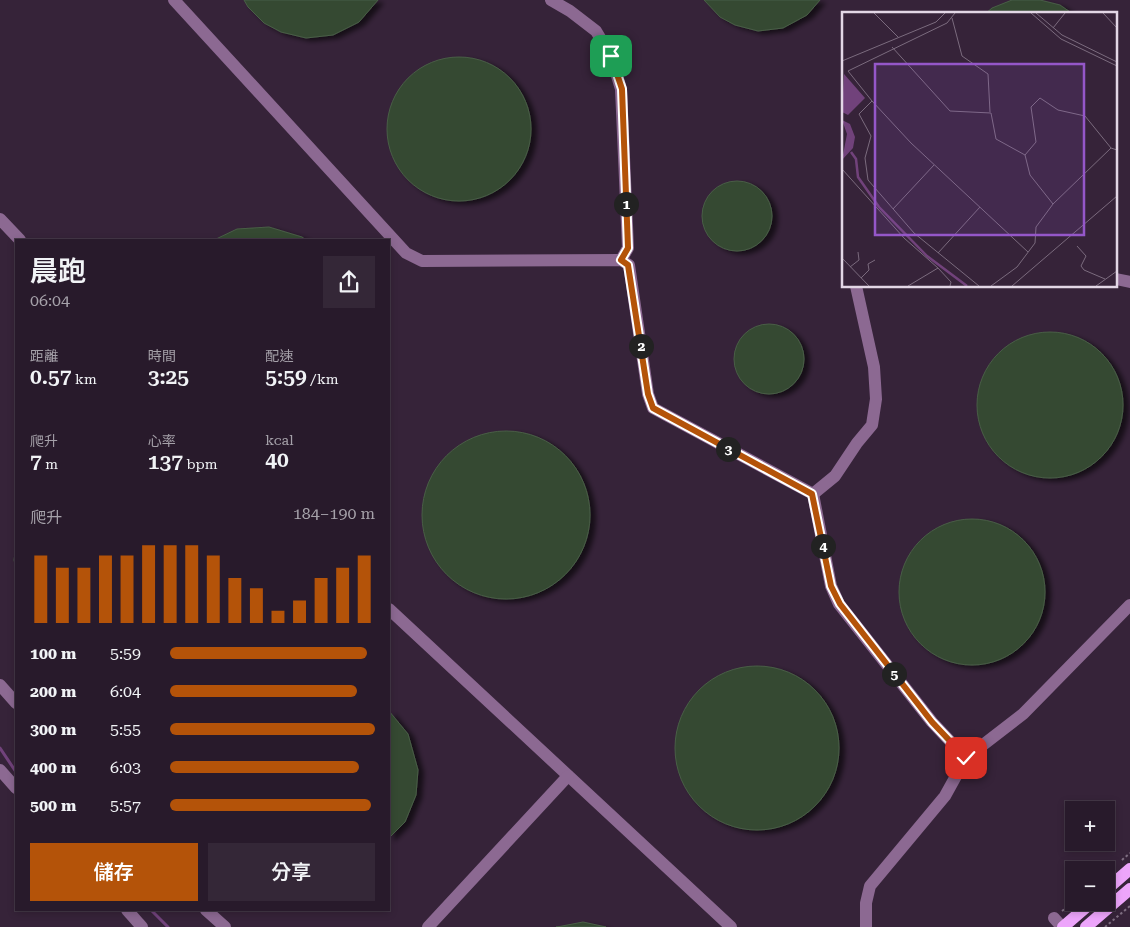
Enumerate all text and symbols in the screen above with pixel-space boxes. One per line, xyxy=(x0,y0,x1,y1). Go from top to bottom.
inset map xyxy=(842,12,1118,288)
pin xyxy=(590,35,632,77)
icon: arrive xyxy=(597,42,625,70)
pin: 1 xyxy=(614,192,638,216)
text: 1 xyxy=(623,196,630,212)
text: 晨跑 xyxy=(30,255,86,288)
button: share xyxy=(323,256,375,308)
text: 06:04 xyxy=(30,291,70,310)
pin: 2 xyxy=(628,334,654,358)
text: 2 xyxy=(638,338,645,354)
text: 距離 xyxy=(30,348,58,364)
text: 時間 xyxy=(148,348,176,364)
text: 配速 xyxy=(265,348,293,364)
text: 0.57 xyxy=(30,365,71,389)
text: 3:25 xyxy=(148,365,189,389)
text: 5:59 xyxy=(265,365,307,389)
text: km xyxy=(71,371,97,387)
text: /km xyxy=(307,371,339,387)
text: kcal xyxy=(265,432,294,448)
text: 爬升 xyxy=(30,433,58,449)
text: 心率 xyxy=(148,433,176,449)
pin: 3 xyxy=(716,436,740,462)
text: 3 xyxy=(725,441,732,457)
text: 40 xyxy=(265,448,289,472)
text: 7 xyxy=(30,450,42,474)
text: 137 xyxy=(148,450,183,474)
text: m xyxy=(42,456,58,472)
text: bpm xyxy=(183,456,217,472)
text: 184–190 m xyxy=(293,504,375,523)
text: 爬升 xyxy=(30,508,62,527)
pin: 4 xyxy=(810,534,836,558)
text: 4 xyxy=(820,538,827,554)
text: 100 m xyxy=(30,644,76,663)
text: 5:59 xyxy=(110,644,141,663)
pin: 5 xyxy=(882,662,906,686)
text: 5 xyxy=(891,666,898,682)
text: 200 m xyxy=(30,682,76,701)
text: 6:04 xyxy=(110,682,141,701)
text: 300 m xyxy=(30,720,76,739)
text: 5:55 xyxy=(110,720,141,739)
pin xyxy=(945,737,987,779)
icon: check xyxy=(952,744,980,772)
text: 400 m xyxy=(30,758,76,777)
text: 6:03 xyxy=(110,758,141,777)
text: 500 m xyxy=(30,796,76,815)
text: 5:57 xyxy=(110,796,141,815)
map controls xyxy=(1065,801,1115,911)
button: + xyxy=(1065,801,1115,851)
button: 儲存 xyxy=(30,843,198,901)
button: 分享 xyxy=(208,843,375,901)
button: − xyxy=(1065,861,1115,911)

